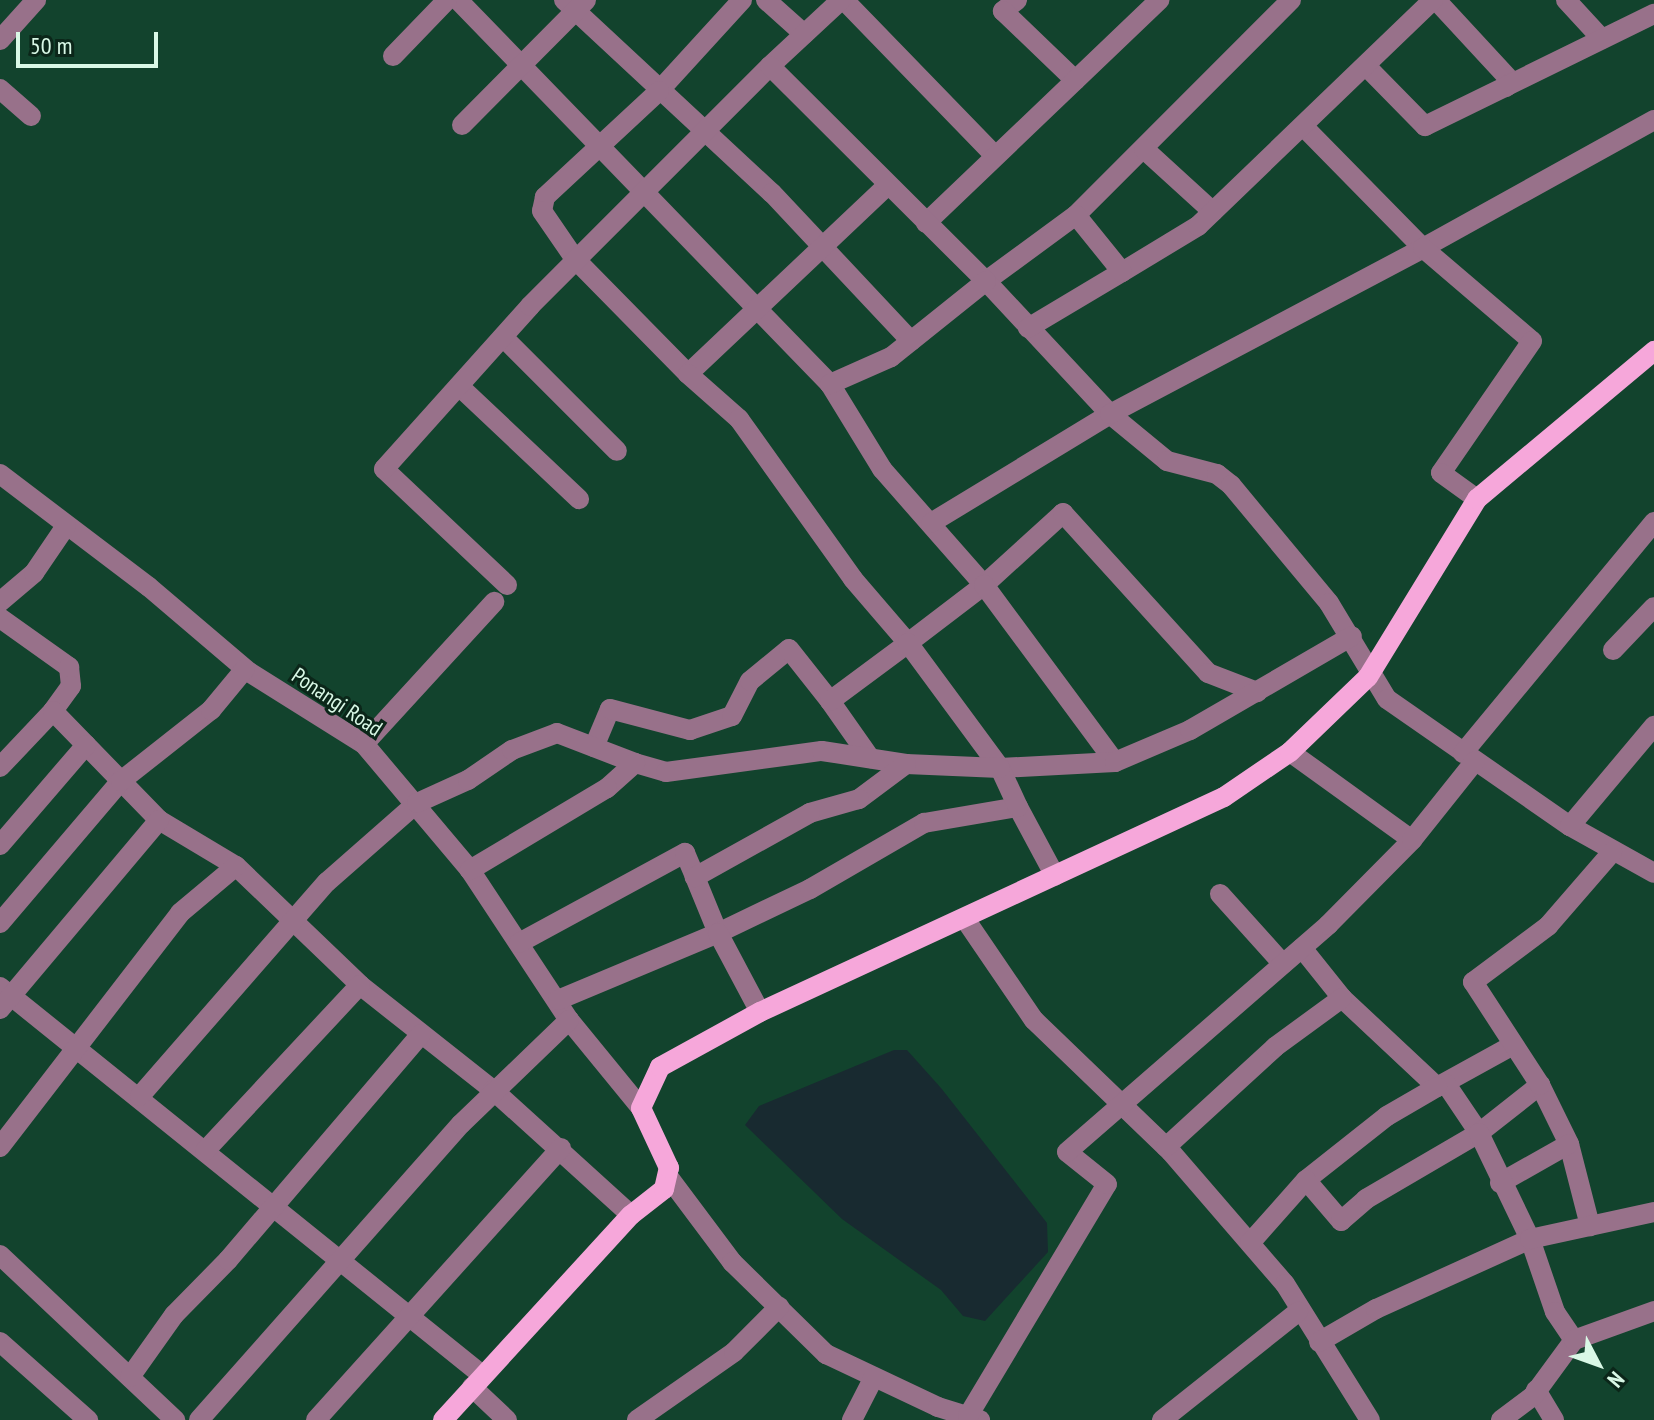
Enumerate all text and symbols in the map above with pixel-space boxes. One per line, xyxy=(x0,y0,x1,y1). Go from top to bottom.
scale bar xyxy=(20,16,162,66)
text: 50 m xyxy=(30,30,72,61)
street label: Ponangi Road xyxy=(287,662,387,742)
north arrow xyxy=(1558,1324,1638,1404)
text: N xyxy=(1602,1366,1631,1393)

